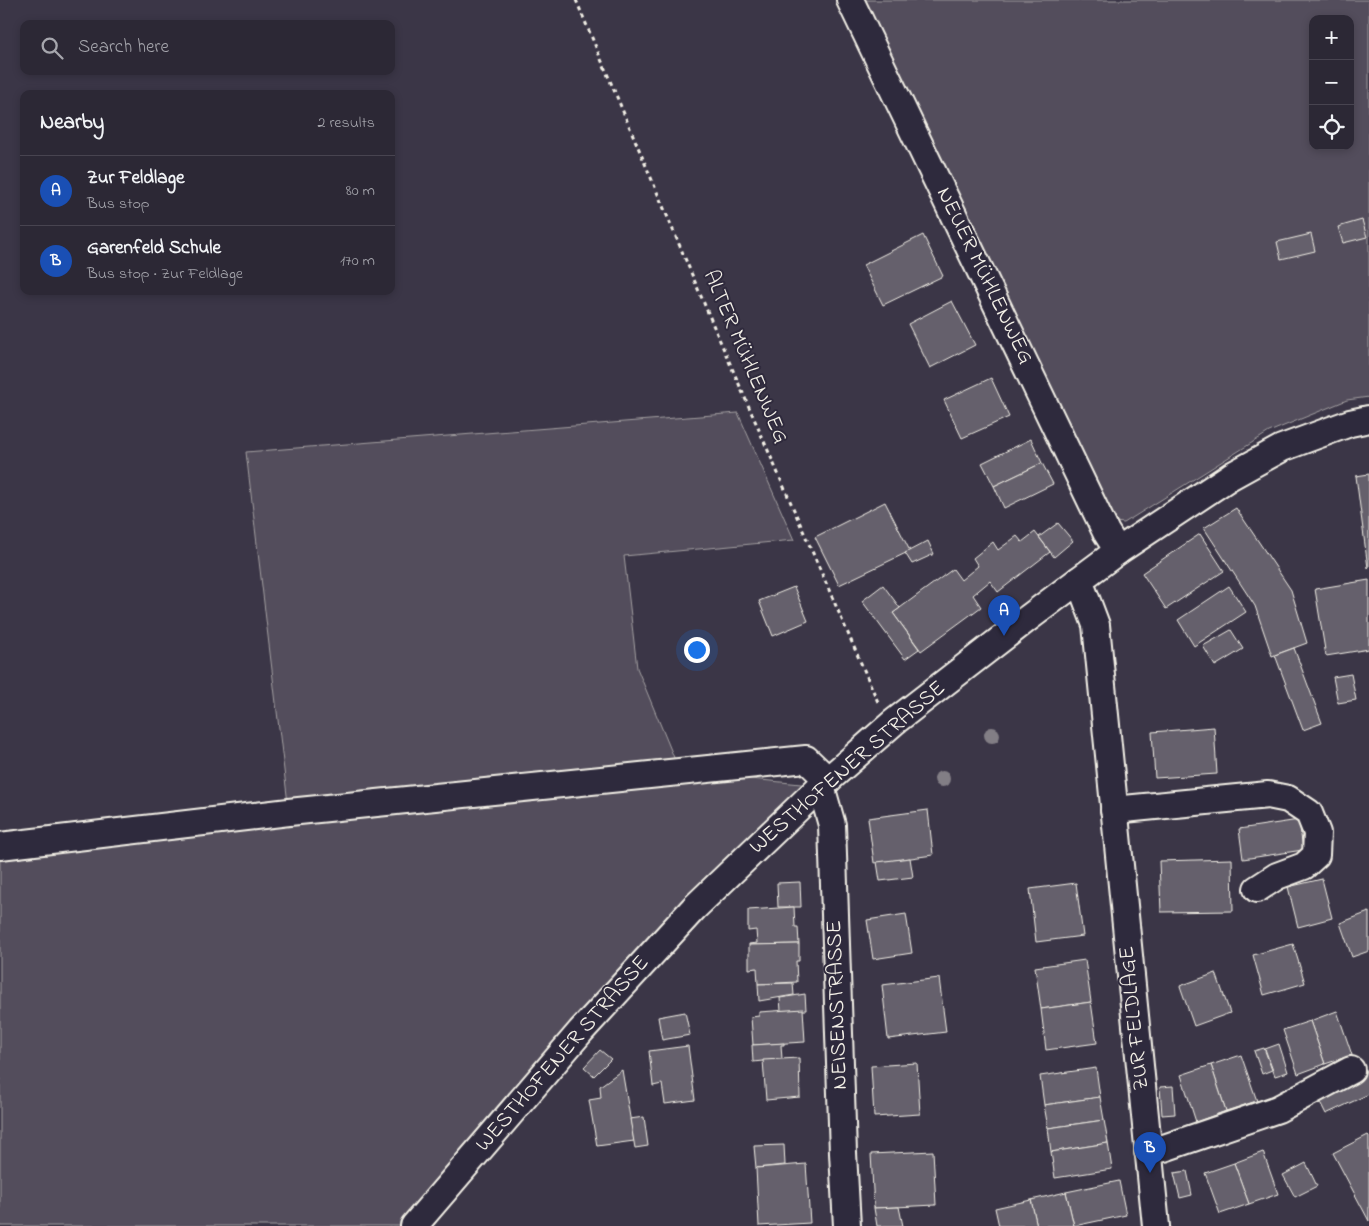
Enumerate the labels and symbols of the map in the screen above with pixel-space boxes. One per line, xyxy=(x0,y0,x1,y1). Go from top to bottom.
street label: NEUER MÜHLENWEG xyxy=(927,182,1041,370)
street label: ALTER MÜHLENWEG xyxy=(694,265,796,449)
pin: A xyxy=(988,595,1020,636)
your location xyxy=(684,637,710,663)
street label: WESTHOFENER STRASSE xyxy=(743,673,953,863)
street label: NEISENSTRASSE xyxy=(819,920,857,1090)
street label: ZUR FELDLAGE xyxy=(1112,944,1158,1092)
street label: WESTHOFENER STRASSE xyxy=(468,949,658,1159)
pin: B xyxy=(1134,1132,1166,1173)

